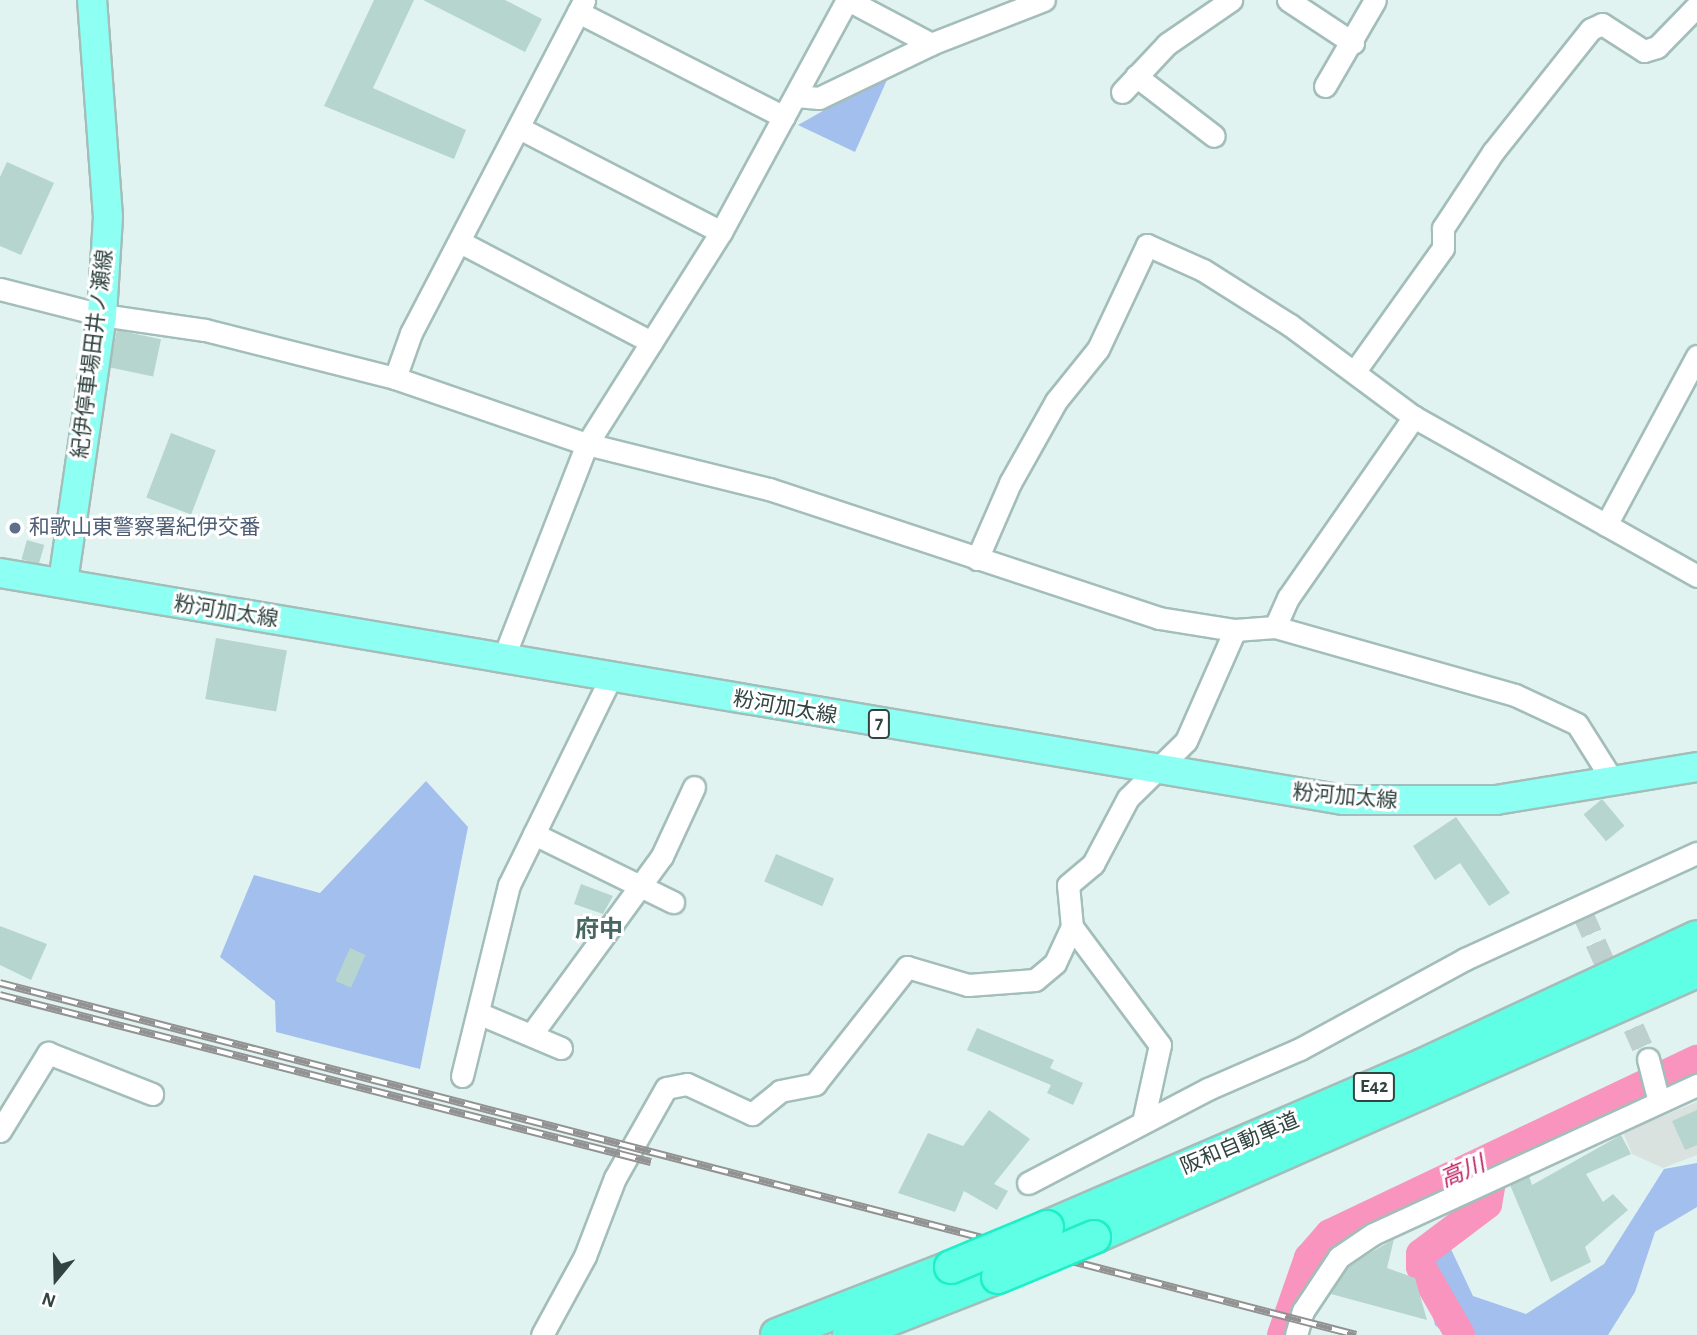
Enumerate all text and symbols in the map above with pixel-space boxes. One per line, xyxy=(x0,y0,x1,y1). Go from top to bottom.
street label: 紀伊停車場田井ノ瀬線 xyxy=(68,248,118,460)
place label: 和歌山東警察署紀伊交番 xyxy=(29,515,260,541)
marker: 和歌山東警察署紀伊交番 xyxy=(7,520,23,536)
street label: 粉河加太線 xyxy=(172,591,280,633)
street label: 粉河加太線 xyxy=(731,686,839,730)
road number: 7 xyxy=(867,708,891,740)
street label: 粉河加太線 xyxy=(1292,780,1398,814)
district label: 府中 xyxy=(575,917,623,945)
road number: E42 xyxy=(1351,1072,1397,1102)
street label: 阪和自動車道 xyxy=(1177,1108,1303,1180)
water label: 高川 xyxy=(1436,1151,1490,1195)
north arrow xyxy=(21,1244,91,1314)
text: N xyxy=(40,1288,58,1310)

